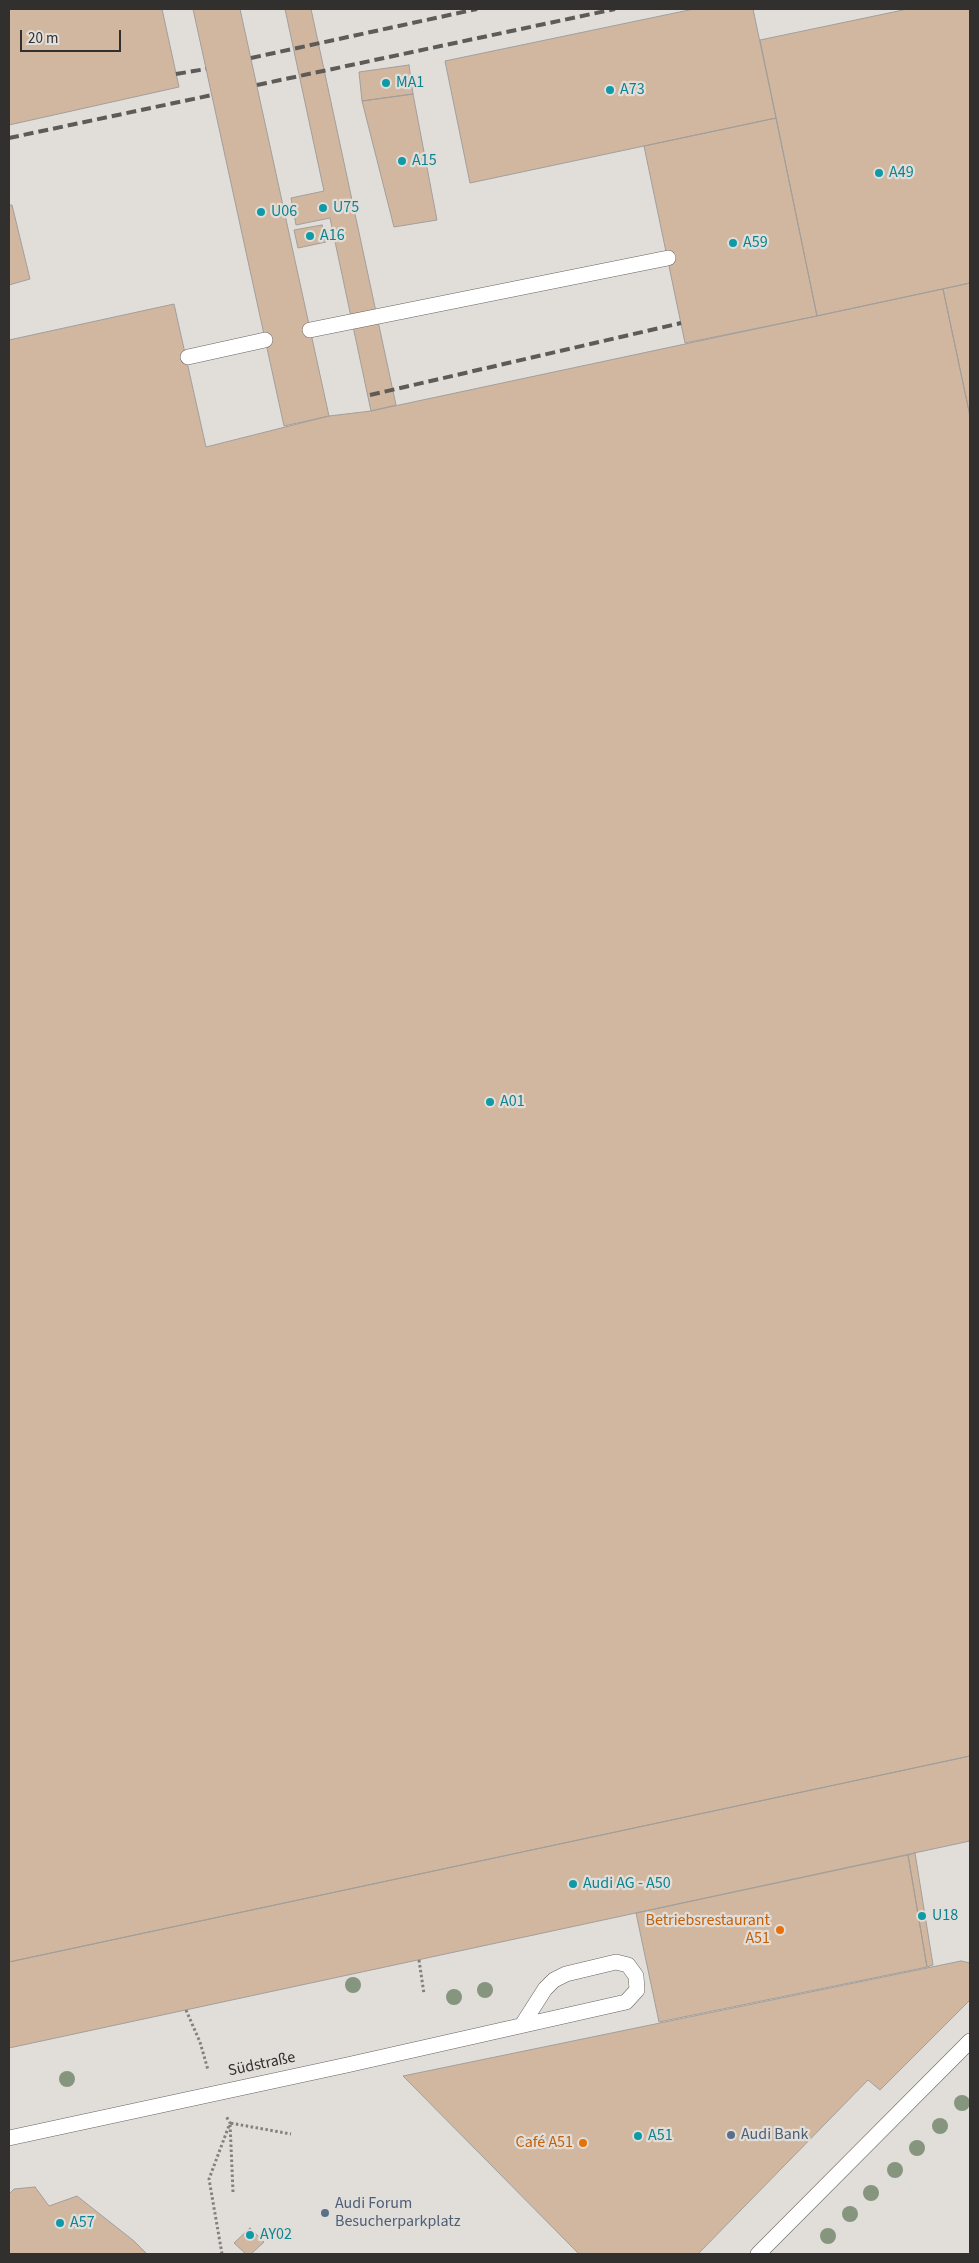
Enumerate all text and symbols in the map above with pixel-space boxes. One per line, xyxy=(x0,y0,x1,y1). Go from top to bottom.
scale bar xyxy=(22,20,124,52)
text: 20 m xyxy=(28,28,58,49)
place label: MA1 xyxy=(396,73,424,93)
marker: MA1 xyxy=(380,77,392,89)
place label: A73 xyxy=(620,80,645,100)
marker: A73 xyxy=(604,84,616,96)
place label: A15 xyxy=(412,151,437,171)
marker: A15 xyxy=(396,155,408,167)
place label: A49 xyxy=(889,163,914,183)
marker: A49 xyxy=(873,167,885,179)
place label: U75 xyxy=(333,198,359,218)
place label: U06 xyxy=(271,202,297,222)
marker: U75 xyxy=(317,202,329,214)
marker: U06 xyxy=(255,206,267,218)
place label: A16 xyxy=(320,226,345,246)
marker: A16 xyxy=(304,230,316,242)
place label: A59 xyxy=(743,233,768,253)
marker: A59 xyxy=(727,237,739,249)
place label: A01 xyxy=(500,1092,525,1112)
marker: A01 xyxy=(484,1096,496,1108)
place label: Audi AG - A50 xyxy=(583,1874,671,1894)
marker: Audi AG - A50 xyxy=(567,1878,579,1890)
place label: U18 xyxy=(932,1906,958,1926)
marker: U18 xyxy=(916,1910,928,1922)
place label: Betriebsrestaurant A51 xyxy=(646,1911,770,1949)
marker: Betriebsrestaurant A51 xyxy=(774,1924,786,1936)
street label: Südstraße xyxy=(227,2049,297,2081)
place label: Audi Bank xyxy=(741,2125,808,2145)
place label: A51 xyxy=(648,2126,673,2146)
marker: Audi Bank xyxy=(725,2129,737,2141)
marker: A51 xyxy=(632,2130,644,2142)
place label: Café A51 xyxy=(516,2133,573,2153)
marker: Café A51 xyxy=(577,2137,589,2149)
place label: Audi Forum Besucherparkplatz xyxy=(335,2194,460,2232)
marker: Audi Forum Besucherparkplatz xyxy=(319,2207,331,2219)
place label: A57 xyxy=(70,2213,95,2233)
marker: A57 xyxy=(54,2217,66,2229)
place label: AY02 xyxy=(260,2225,292,2245)
marker: AY02 xyxy=(244,2229,256,2241)

